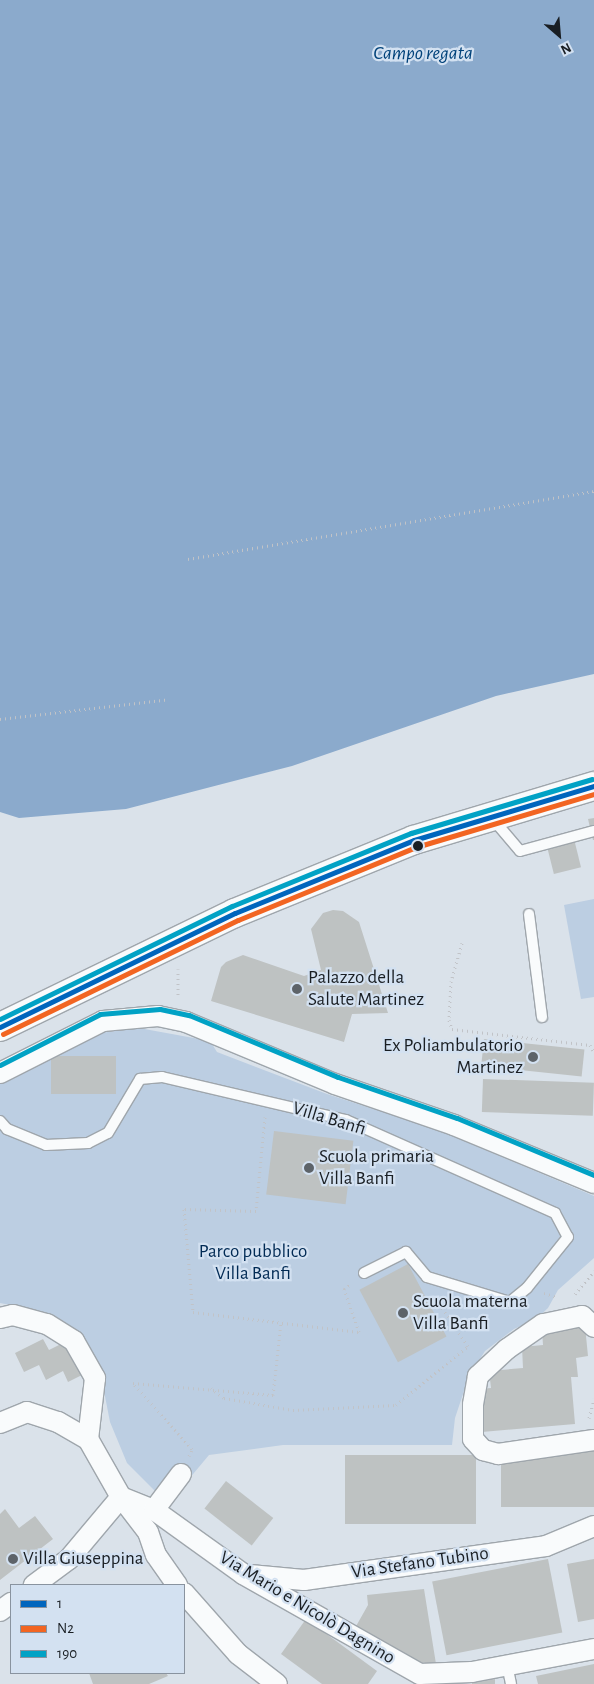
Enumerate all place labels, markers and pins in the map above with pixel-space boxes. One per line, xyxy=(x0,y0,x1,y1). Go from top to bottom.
unlabelled marker xyxy=(413,841,423,851)
place label: Palazzo della Salute Martinez xyxy=(308,967,424,1011)
marker: Palazzo della Salute Martinez xyxy=(290,982,304,996)
place label: Ex Poliambulatorio Martinez xyxy=(383,1035,523,1079)
marker: Ex Poliambulatorio Martinez xyxy=(527,1051,539,1063)
place label: Scuola primaria Villa Banfi xyxy=(319,1146,434,1190)
marker: Scuola primaria Villa Banfi xyxy=(303,1162,315,1174)
place label: Scuola materna Villa Banfi xyxy=(413,1291,528,1335)
marker: Scuola materna Villa Banfi xyxy=(397,1307,409,1319)
place label: Villa Giuseppina xyxy=(23,1548,144,1570)
marker: Villa Giuseppina xyxy=(7,1553,19,1565)

